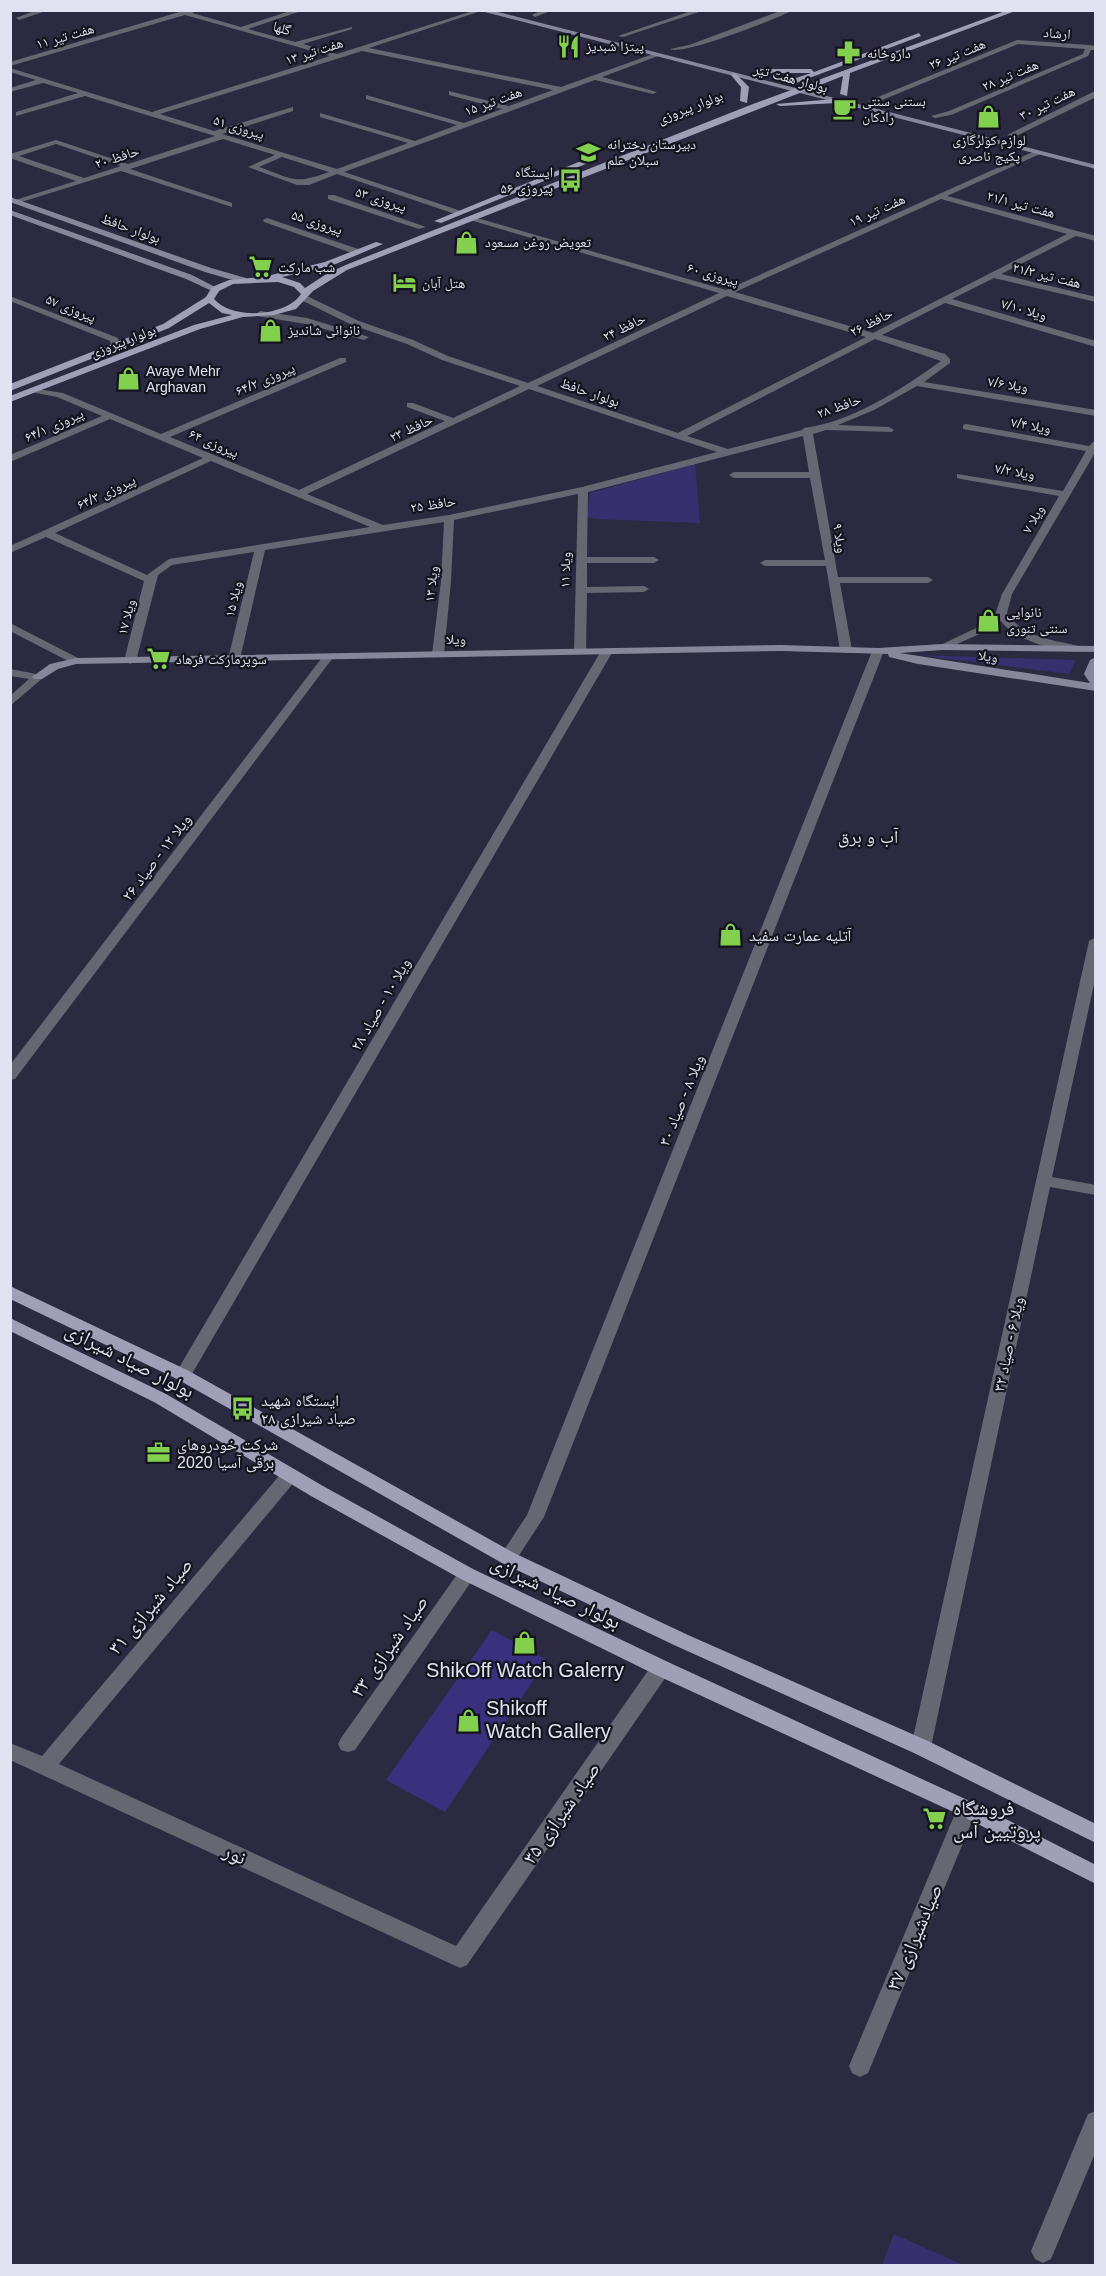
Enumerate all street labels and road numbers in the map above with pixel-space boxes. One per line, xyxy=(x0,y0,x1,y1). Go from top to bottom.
street label: گلها xyxy=(271,18,293,38)
street label: هفت تیر ۱۱ xyxy=(34,20,96,53)
street label: ارشاد xyxy=(1043,24,1071,43)
street label: هفت تیر ۱۳ xyxy=(283,34,345,69)
street label: هفت تیر ۲۶ xyxy=(926,35,988,74)
street label: هفت تیر ۲۸ xyxy=(979,56,1041,95)
street label: بولوار هفت تیر xyxy=(751,60,830,97)
street label: هفت تیر ۱۵ xyxy=(462,83,524,120)
street label: هفت تیر ۳۰ xyxy=(1017,83,1078,124)
street label: بولوار پیروزی xyxy=(655,87,725,128)
street label: پیروزی ۵۱ xyxy=(211,112,267,143)
street label: حافظ ۲۰ xyxy=(93,142,141,172)
street label: پیروزی ۵۳ xyxy=(353,183,409,216)
street label: هفت تیر ۲۱/۱ xyxy=(985,187,1057,222)
street label: هفت تیر ۱۹ xyxy=(846,191,908,230)
street label: پیروزی ۵۵ xyxy=(289,206,345,239)
street label: بولوار حافظ xyxy=(99,210,163,247)
street label: پیروزی ۶۰ xyxy=(685,259,741,290)
street label: هفت تیر ۲۱/۳ xyxy=(1011,259,1083,292)
street label: پیروزی ۵۷ xyxy=(43,291,99,326)
street label: ویلا ۷/۱۰ xyxy=(999,295,1049,324)
street label: حافظ ۲۶ xyxy=(847,304,895,339)
street label: حافظ ۲۴ xyxy=(600,310,648,344)
street label: بولوار پیروزی xyxy=(88,321,158,362)
street label: پیروزی ۶۴/۲ xyxy=(233,359,298,400)
street label: ویلا ۷/۶ xyxy=(987,373,1029,396)
street label: بولوار حافظ xyxy=(558,374,622,411)
street label: حافظ ۲۸ xyxy=(815,391,863,421)
street label: پیروزی ۶۴/۱ xyxy=(22,405,87,446)
street label: حافظ ۲۳ xyxy=(387,411,435,445)
street label: ویلا ۷/۴ xyxy=(1010,414,1052,437)
street label: پیروزی ۶۴ xyxy=(186,425,242,462)
street label: ویلا ۷/۲ xyxy=(994,460,1036,483)
street label: پیروزی ۶۴/۳ xyxy=(74,471,138,514)
street label: حافظ ۲۵ xyxy=(409,493,457,515)
street label: ویلا ۷ xyxy=(1019,502,1048,537)
street label: ویلا ۹ xyxy=(829,522,850,554)
street label: ویلا ۱۱ xyxy=(557,552,574,588)
street label: ویلا ۱۳ xyxy=(421,565,442,603)
street label: ویلا ۱۵ xyxy=(221,579,246,619)
street label: ویلا ۱۷ xyxy=(114,597,139,637)
street label: ویلا xyxy=(446,631,466,648)
street label: ویلا xyxy=(977,647,999,666)
street label: ویلا ۱۲ - صیاد ۲۶ xyxy=(118,811,195,904)
street label: ویلا ۱۰ - صیاد ۲۸ xyxy=(347,955,415,1054)
street label: ویلا ۸ - صیاد ۳۰ xyxy=(656,1052,708,1148)
street label: ویلا ۶ - صیاد ۳۲ xyxy=(990,1295,1028,1393)
street label: بولوار صیاد شیرازی xyxy=(61,1318,198,1403)
street label: بولوار صیاد شیرازی xyxy=(487,1551,624,1634)
street label: صیاد شیرازی ۳۱ xyxy=(103,1553,197,1659)
street label: صیاد شیرازی ۳۳ xyxy=(346,1591,433,1701)
street label: صیاد شیرازی ۳۵ xyxy=(518,1758,605,1868)
street label: نور xyxy=(219,1839,250,1869)
street label: صیادشیرازی ۳۷ xyxy=(882,1881,947,1994)

